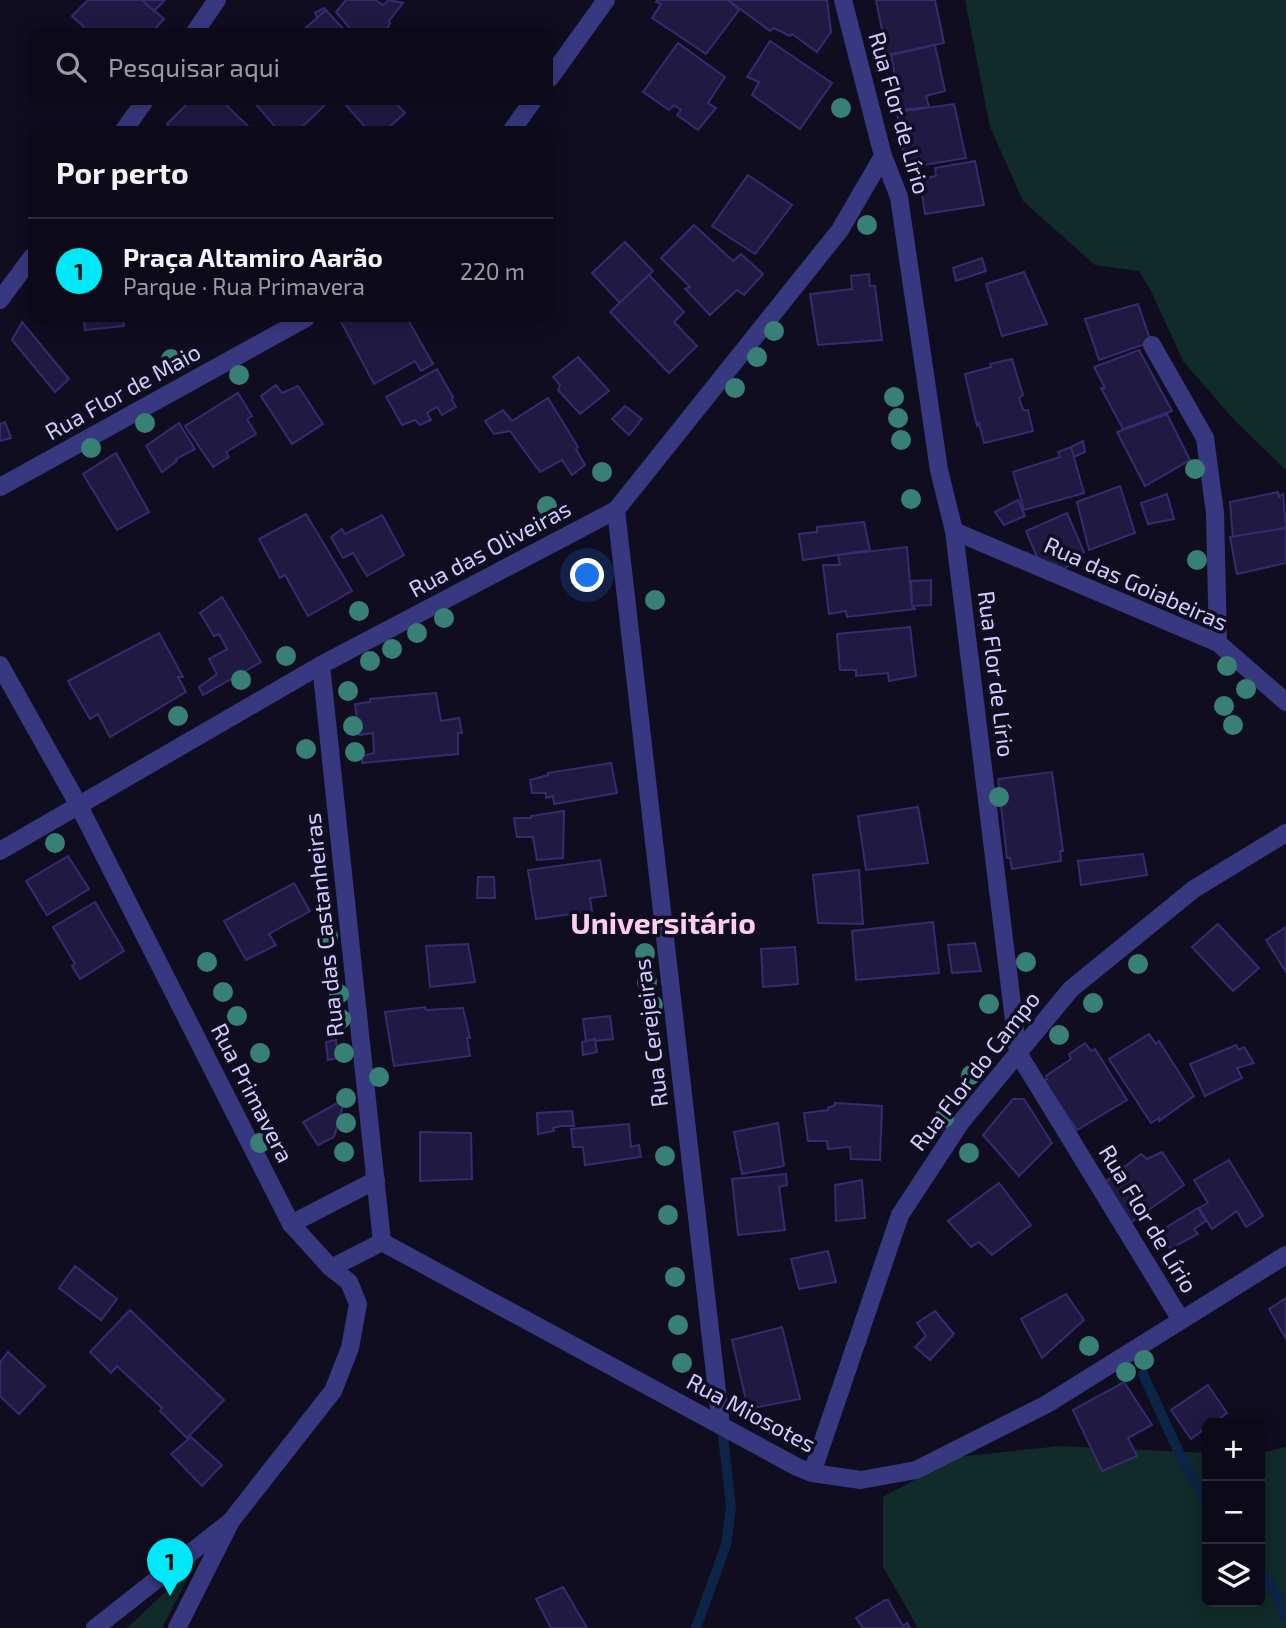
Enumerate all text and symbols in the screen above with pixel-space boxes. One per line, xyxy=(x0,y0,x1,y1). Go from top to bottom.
search box xyxy=(28,28,553,105)
street label: Rua Flor de Lírio xyxy=(863,28,936,197)
icon: search xyxy=(52,48,90,86)
text: Pesquisar aqui xyxy=(108,51,280,82)
text: Por perto xyxy=(56,154,189,190)
text: Praça Altamiro Aarão xyxy=(123,241,383,272)
text: 1 xyxy=(74,257,84,285)
text: 220 m xyxy=(460,257,525,285)
text: Parque · Rua Primavera xyxy=(123,272,365,300)
street label: Rua Flor de Maio xyxy=(40,337,205,445)
street label: Rua das Oliveiras xyxy=(404,494,575,603)
street label: Rua das Goiabeiras xyxy=(1040,530,1233,636)
your location xyxy=(570,558,604,592)
street label: Rua Flor de Lírio xyxy=(973,589,1021,759)
street label: Rua das Castanheiras xyxy=(297,812,349,1038)
district label: Universitário xyxy=(570,904,756,940)
street label: Rua Cerejeiras xyxy=(627,957,673,1109)
street label: Rua Flor do Campo xyxy=(903,985,1045,1156)
street label: Rua Primavera xyxy=(206,1018,300,1167)
street label: Rua Flor de Lírio xyxy=(1094,1140,1204,1297)
street label: Rua Miosotes xyxy=(682,1367,821,1458)
map controls xyxy=(1202,1418,1265,1607)
button: + xyxy=(1202,1418,1265,1481)
button: − xyxy=(1202,1481,1265,1544)
pin: 1 xyxy=(147,1538,193,1596)
button: layers xyxy=(1202,1544,1265,1607)

